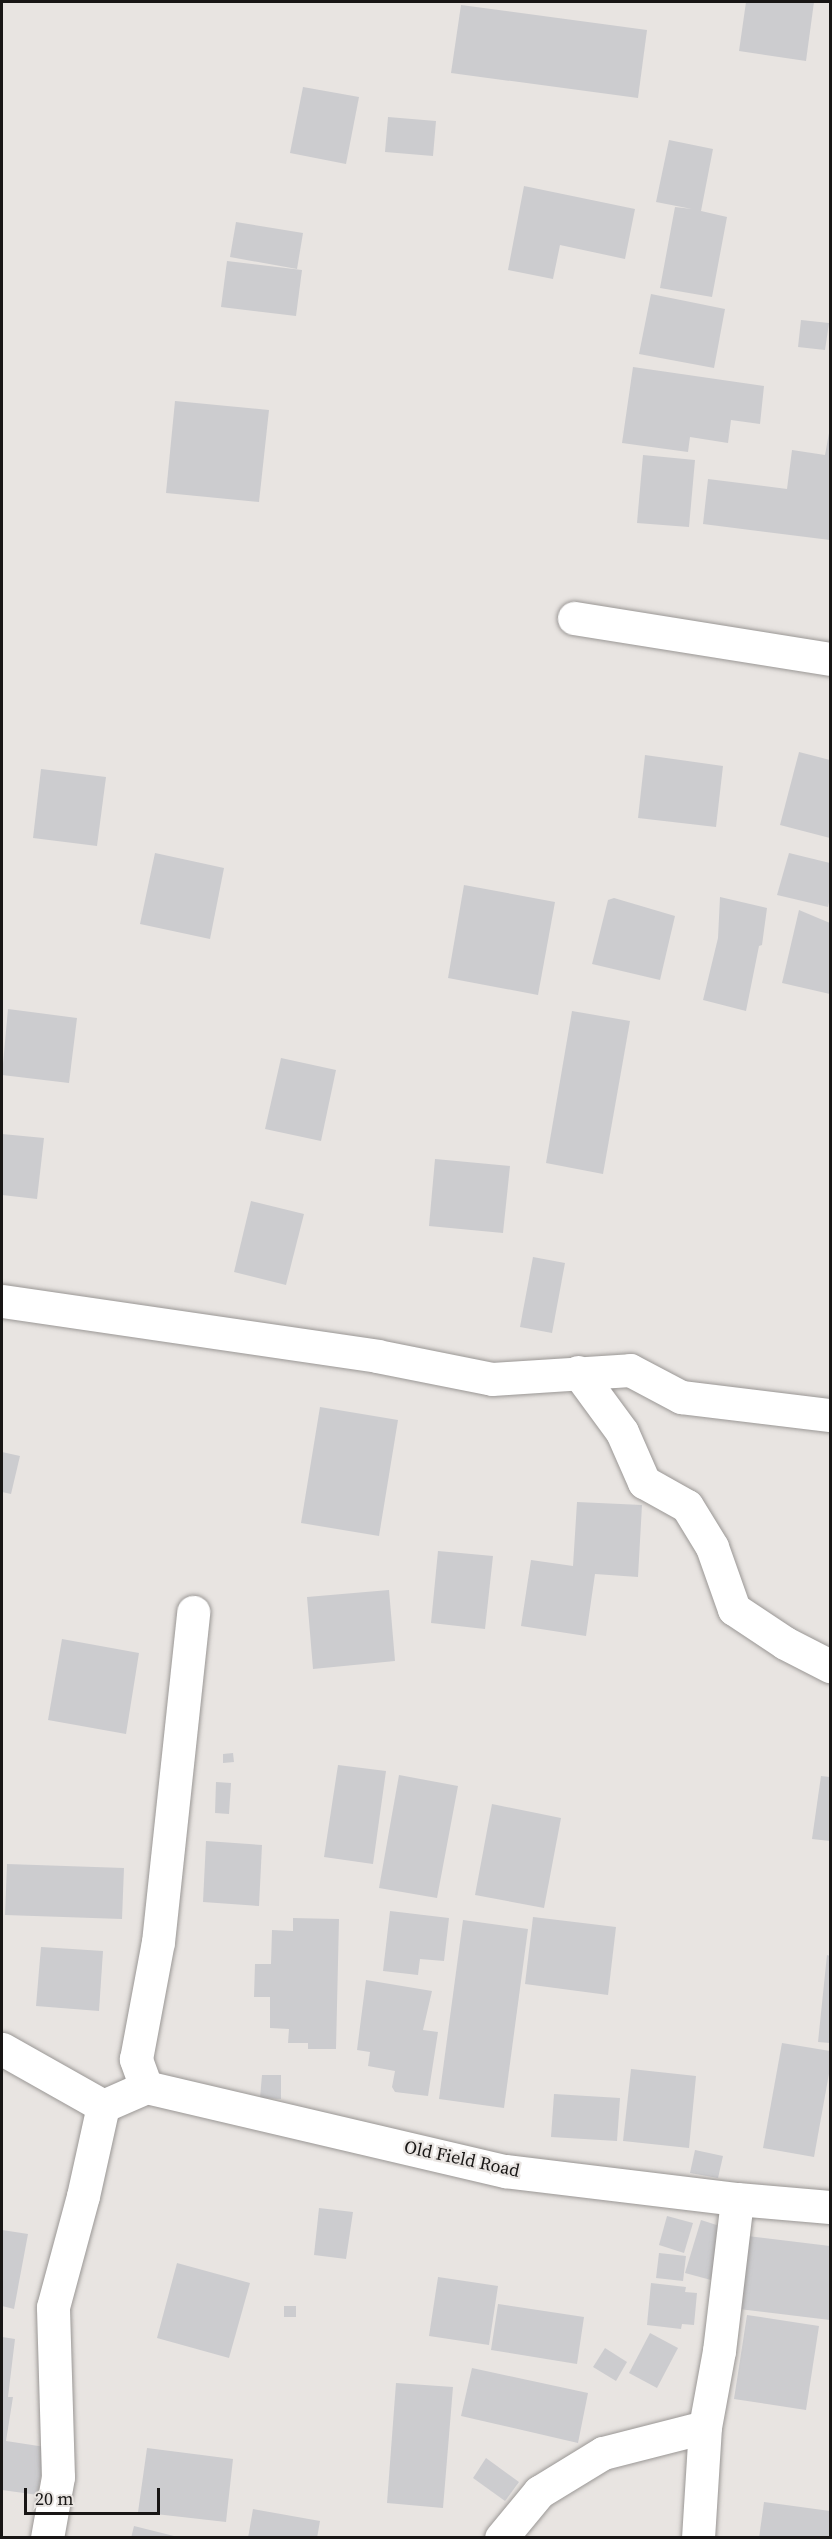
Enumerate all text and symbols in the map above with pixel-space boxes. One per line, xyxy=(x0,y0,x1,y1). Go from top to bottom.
street label: Old Field Road xyxy=(402,2136,522,2182)
scale bar xyxy=(27,2476,164,2514)
text: 20 m xyxy=(35,2486,73,2511)

